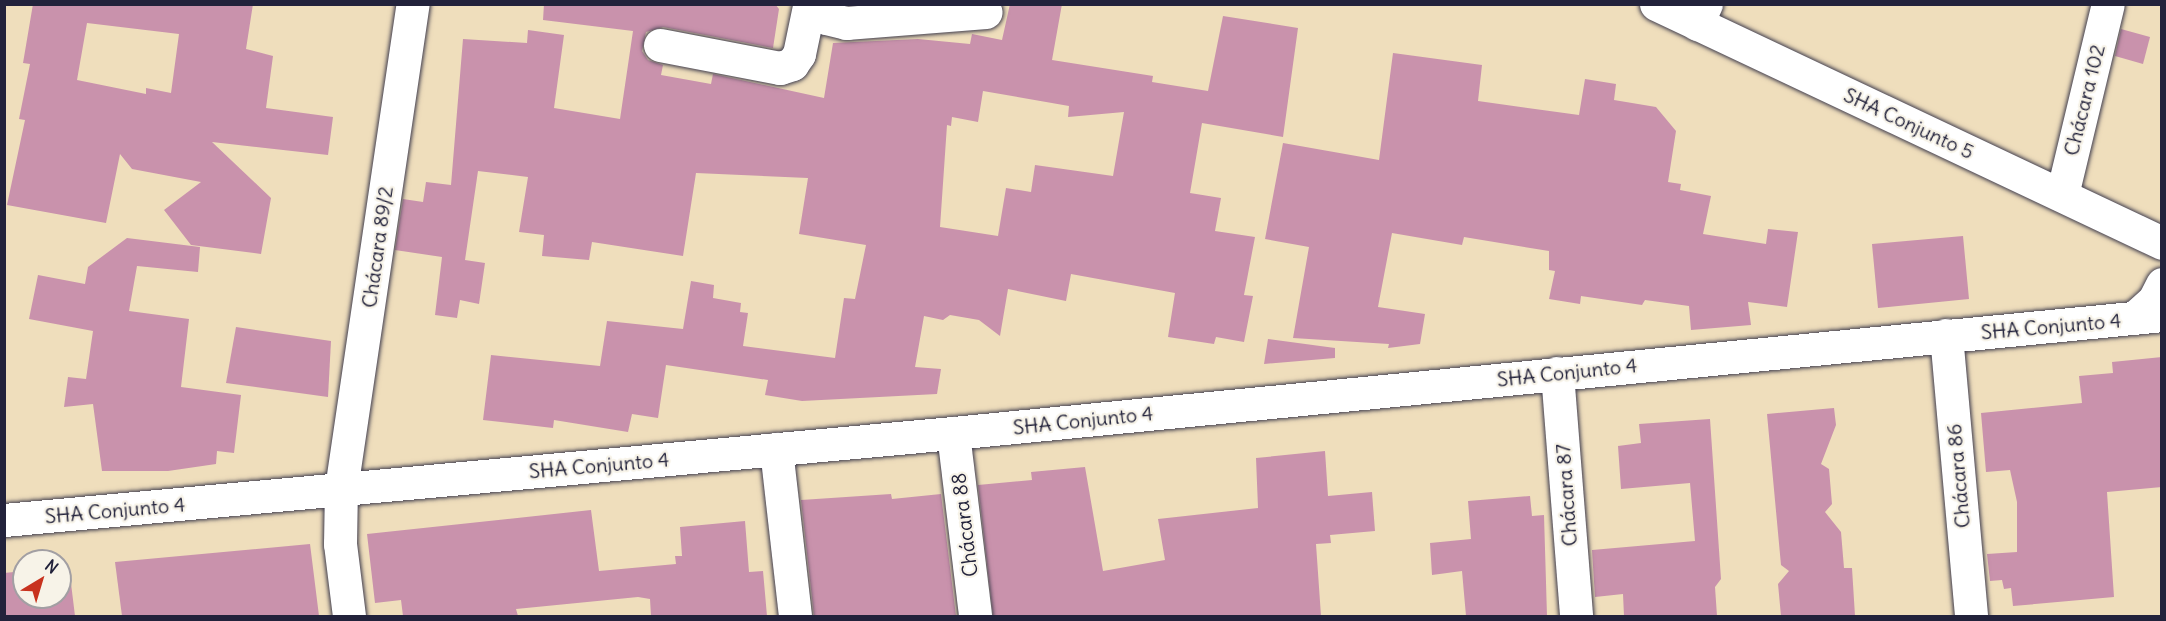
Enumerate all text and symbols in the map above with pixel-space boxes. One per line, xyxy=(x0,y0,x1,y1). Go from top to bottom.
street label: Chácara 102 xyxy=(2059,42,2109,158)
street label: SHA Conjunto 5 xyxy=(1840,82,1978,164)
street label: Chácara 89/2 xyxy=(357,185,397,309)
street label: SHA Conjunto 4 xyxy=(1980,308,2122,344)
street label: SHA Conjunto 4 xyxy=(1496,353,1638,391)
street label: SHA Conjunto 4 xyxy=(1012,401,1154,439)
street label: Chácara 86 xyxy=(1941,423,1975,529)
street label: Chácara 87 xyxy=(1550,443,1582,547)
street label: SHA Conjunto 4 xyxy=(528,447,670,483)
street label: Chácara 88 xyxy=(946,472,982,578)
street label: SHA Conjunto 4 xyxy=(44,492,186,528)
north arrow xyxy=(12,549,72,609)
text: N xyxy=(41,555,62,578)

